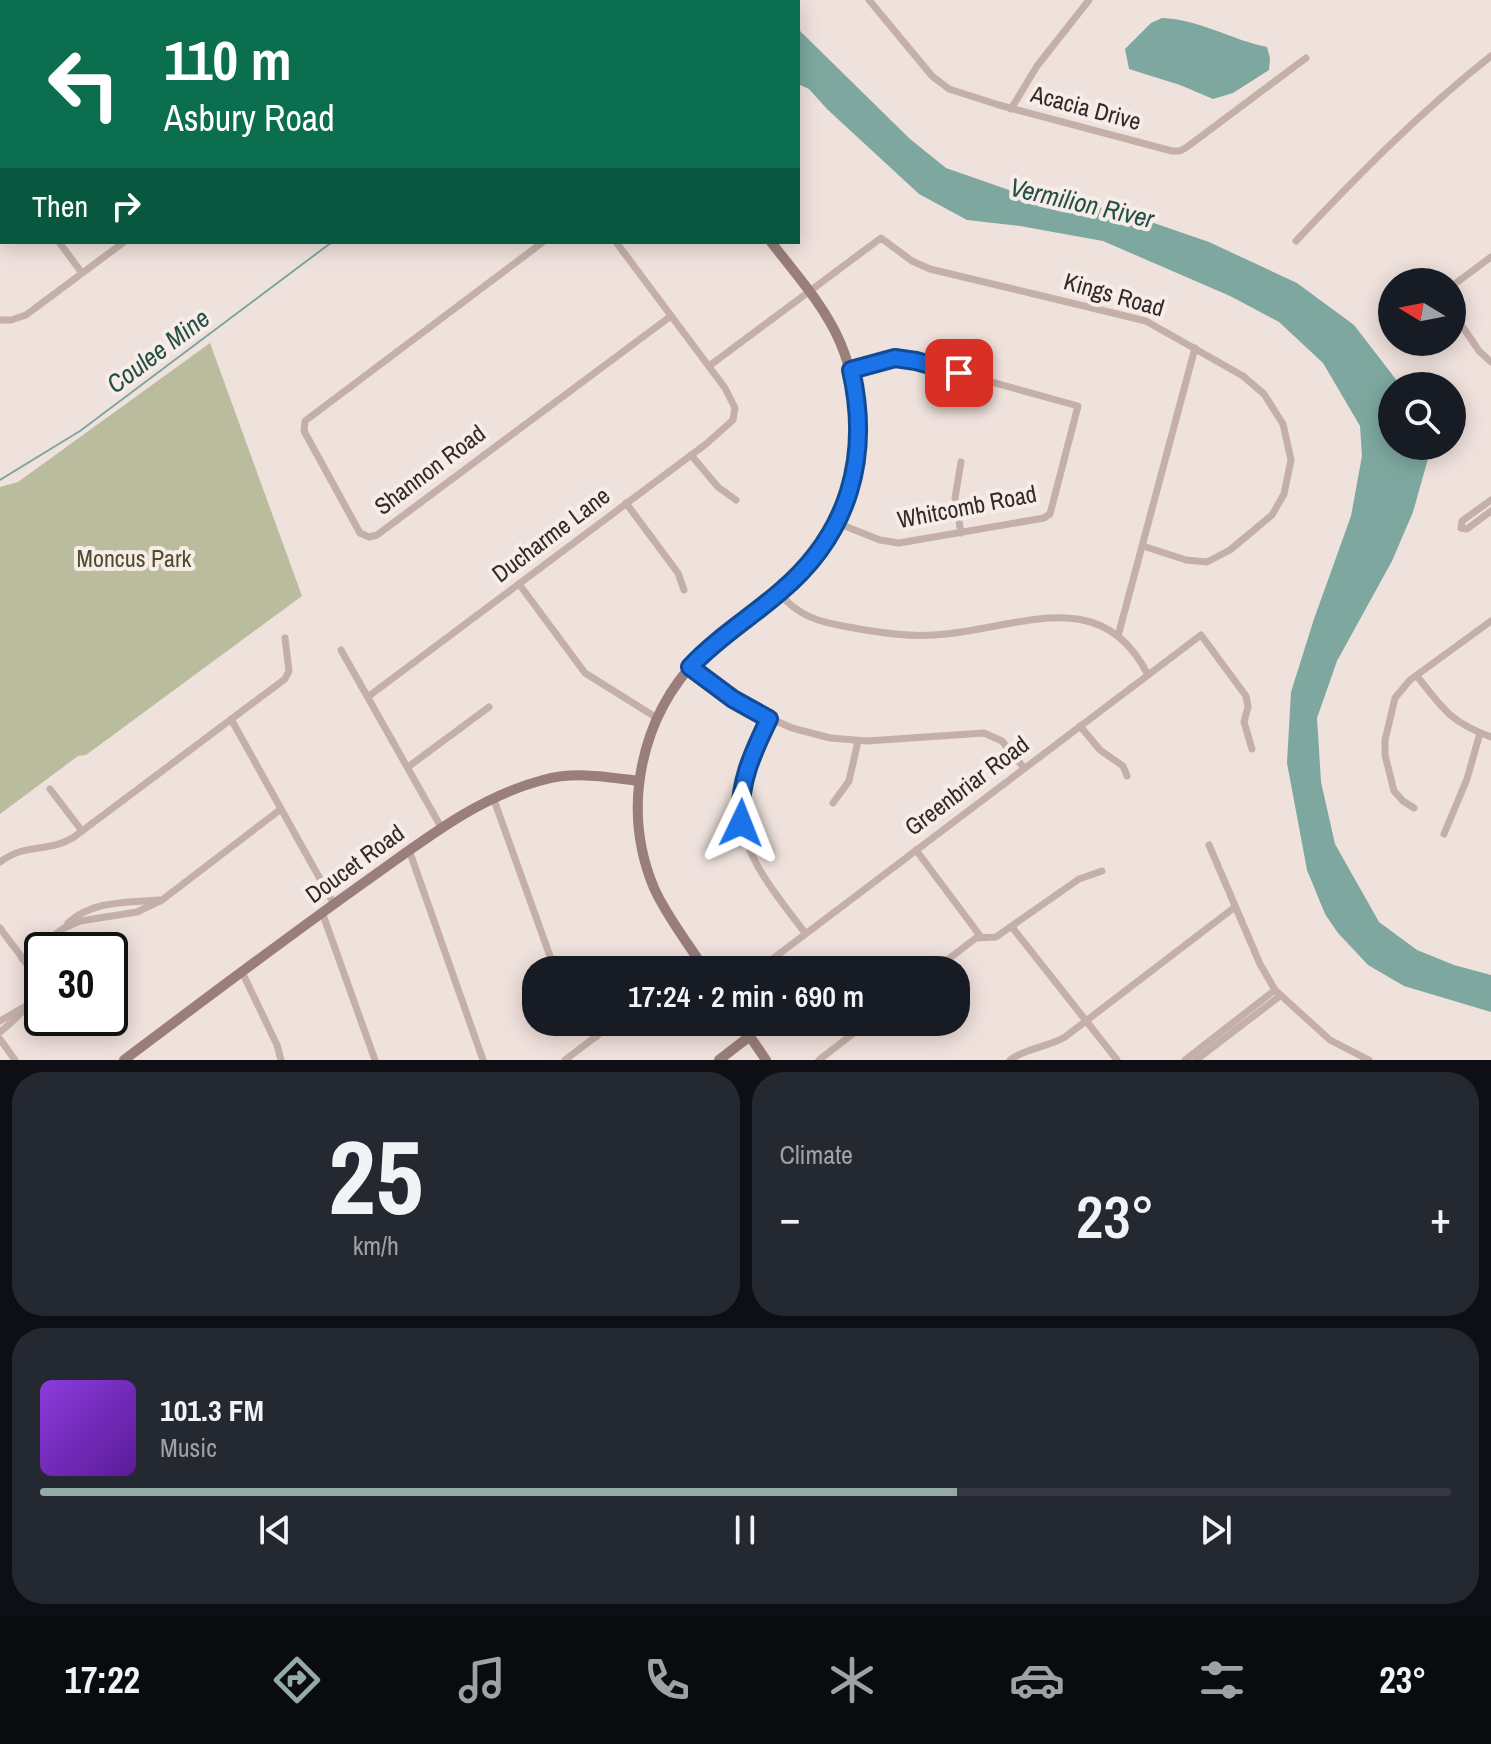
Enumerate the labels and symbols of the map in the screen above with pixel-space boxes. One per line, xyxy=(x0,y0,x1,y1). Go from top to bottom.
street label: Acacia Drive xyxy=(1027,77,1145,137)
water label: Vermilion River xyxy=(1007,169,1158,236)
street label: Kings Road xyxy=(1060,264,1168,324)
north arrow xyxy=(1378,268,1466,356)
water label: Coulee Mine xyxy=(99,300,216,401)
pin xyxy=(925,339,993,407)
street label: Shannon Road xyxy=(367,417,491,521)
street label: Whitcomb Road xyxy=(894,477,1039,535)
street label: Ducharme Lane xyxy=(485,479,616,589)
park label: Moncus Park xyxy=(77,542,192,574)
street label: Greenbriar Road xyxy=(898,728,1035,842)
position arrow xyxy=(699,781,783,865)
street label: Doucet Road xyxy=(299,816,410,910)
speed limit sign: 30 xyxy=(24,932,128,1036)

